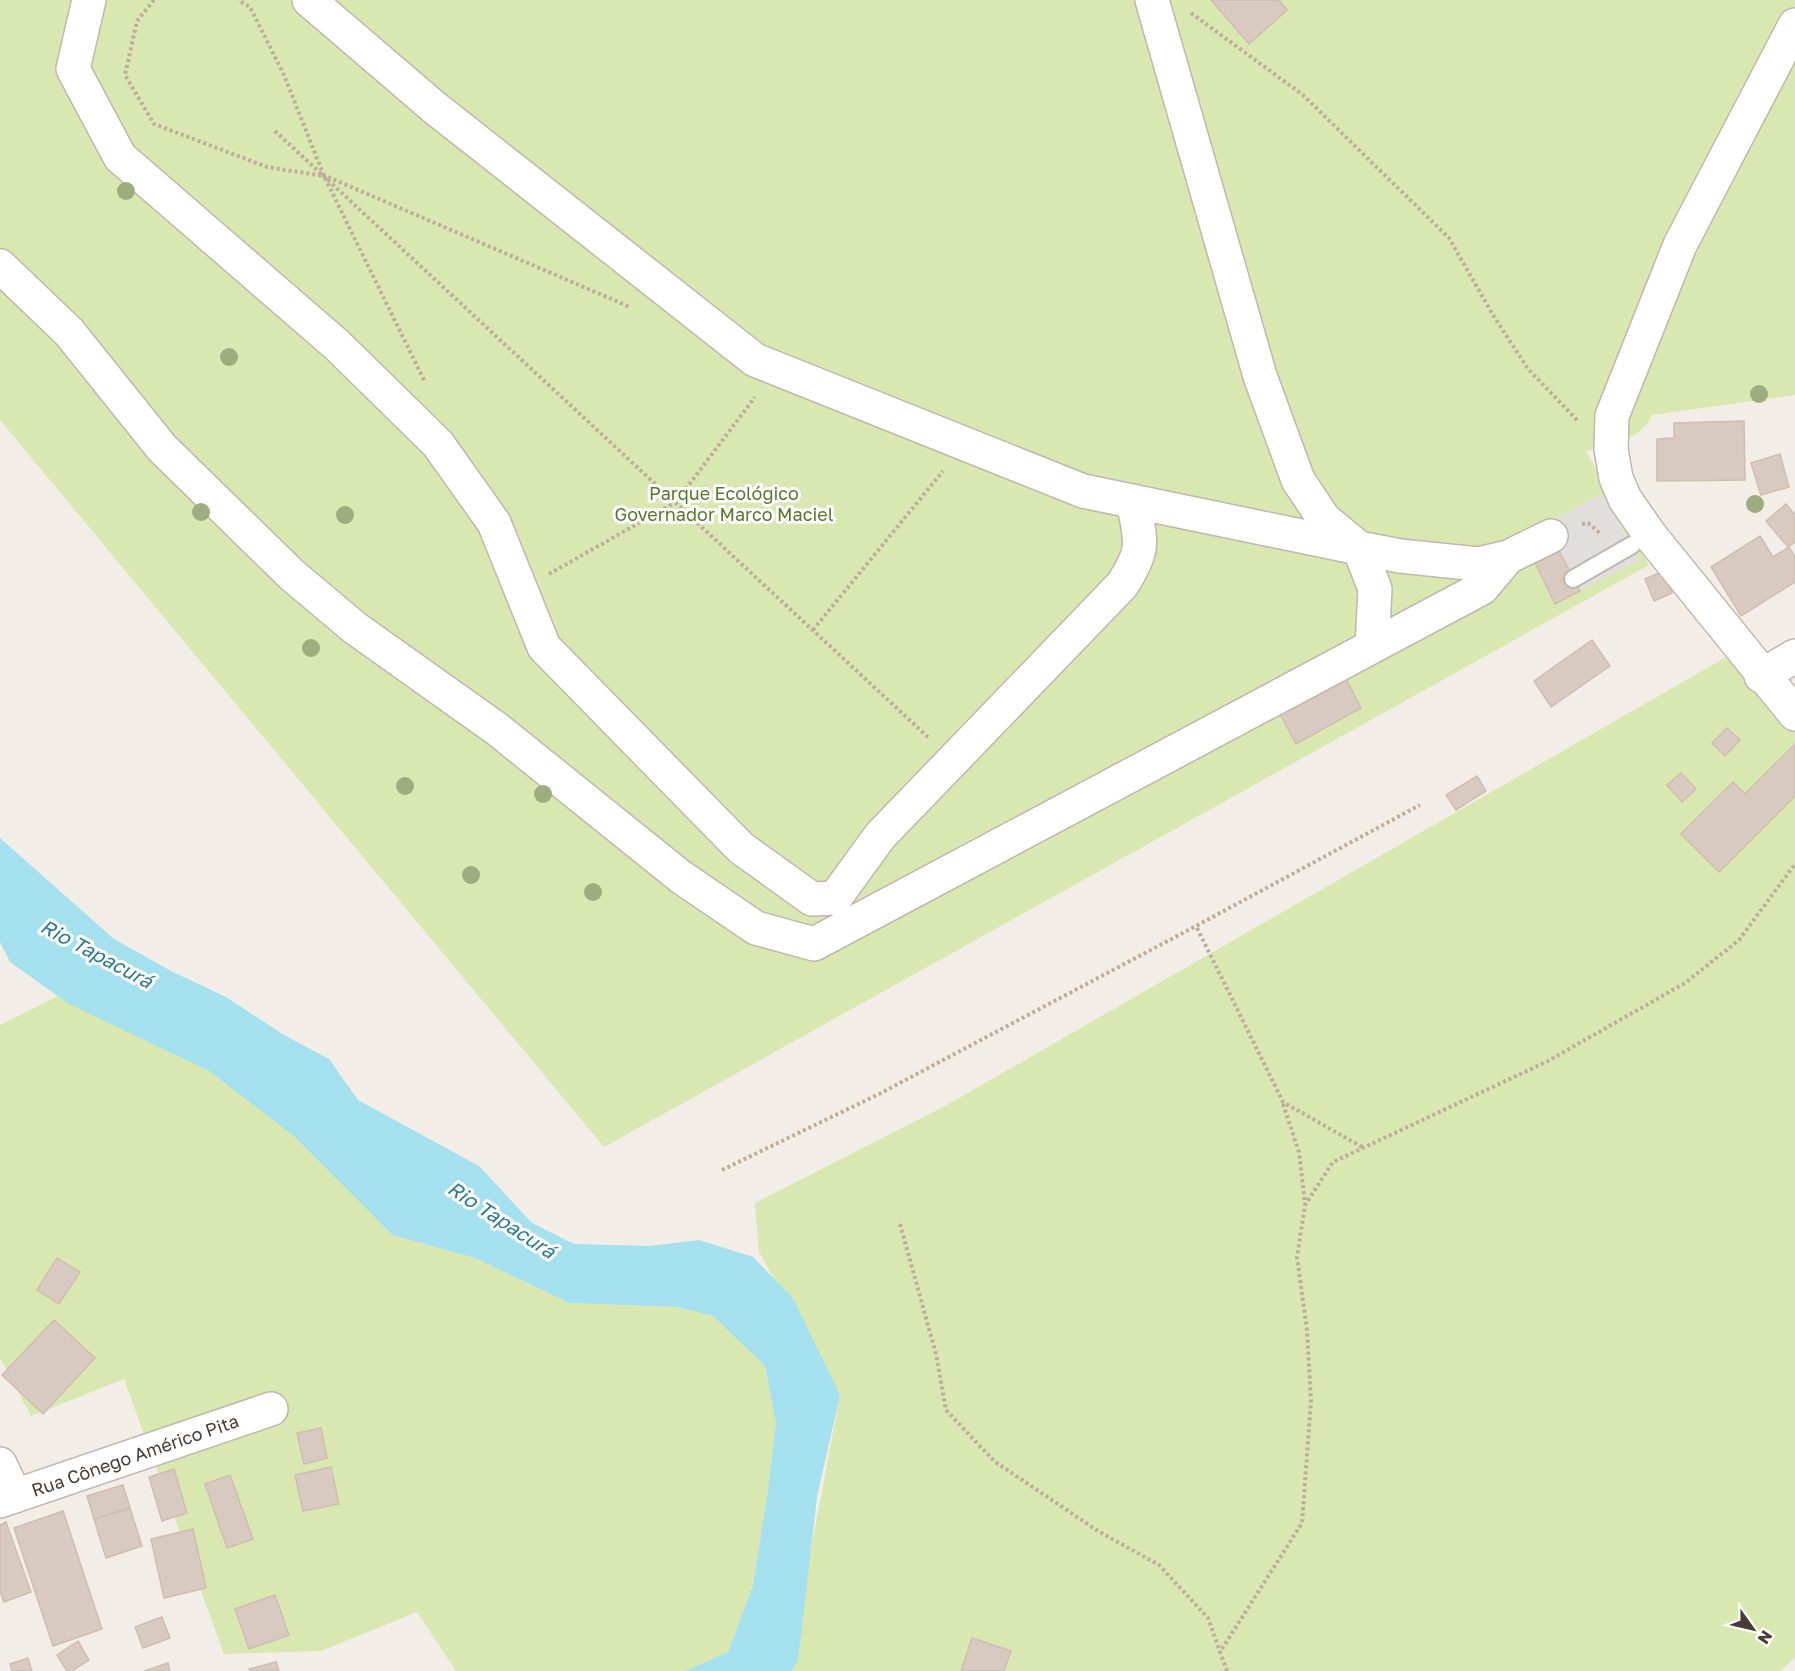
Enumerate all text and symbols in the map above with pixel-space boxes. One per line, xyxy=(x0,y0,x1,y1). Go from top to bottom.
park label: Parque Ecológico Governador Marco Maciel xyxy=(614,482,834,525)
water label: Rio Tapacurá xyxy=(37,913,159,994)
water label: Rio Tapacurá xyxy=(444,1175,563,1264)
street label: Rua Cônego Américo Pita xyxy=(28,1409,242,1501)
north arrow xyxy=(1723,1599,1783,1659)
text: N xyxy=(1754,1627,1777,1648)

